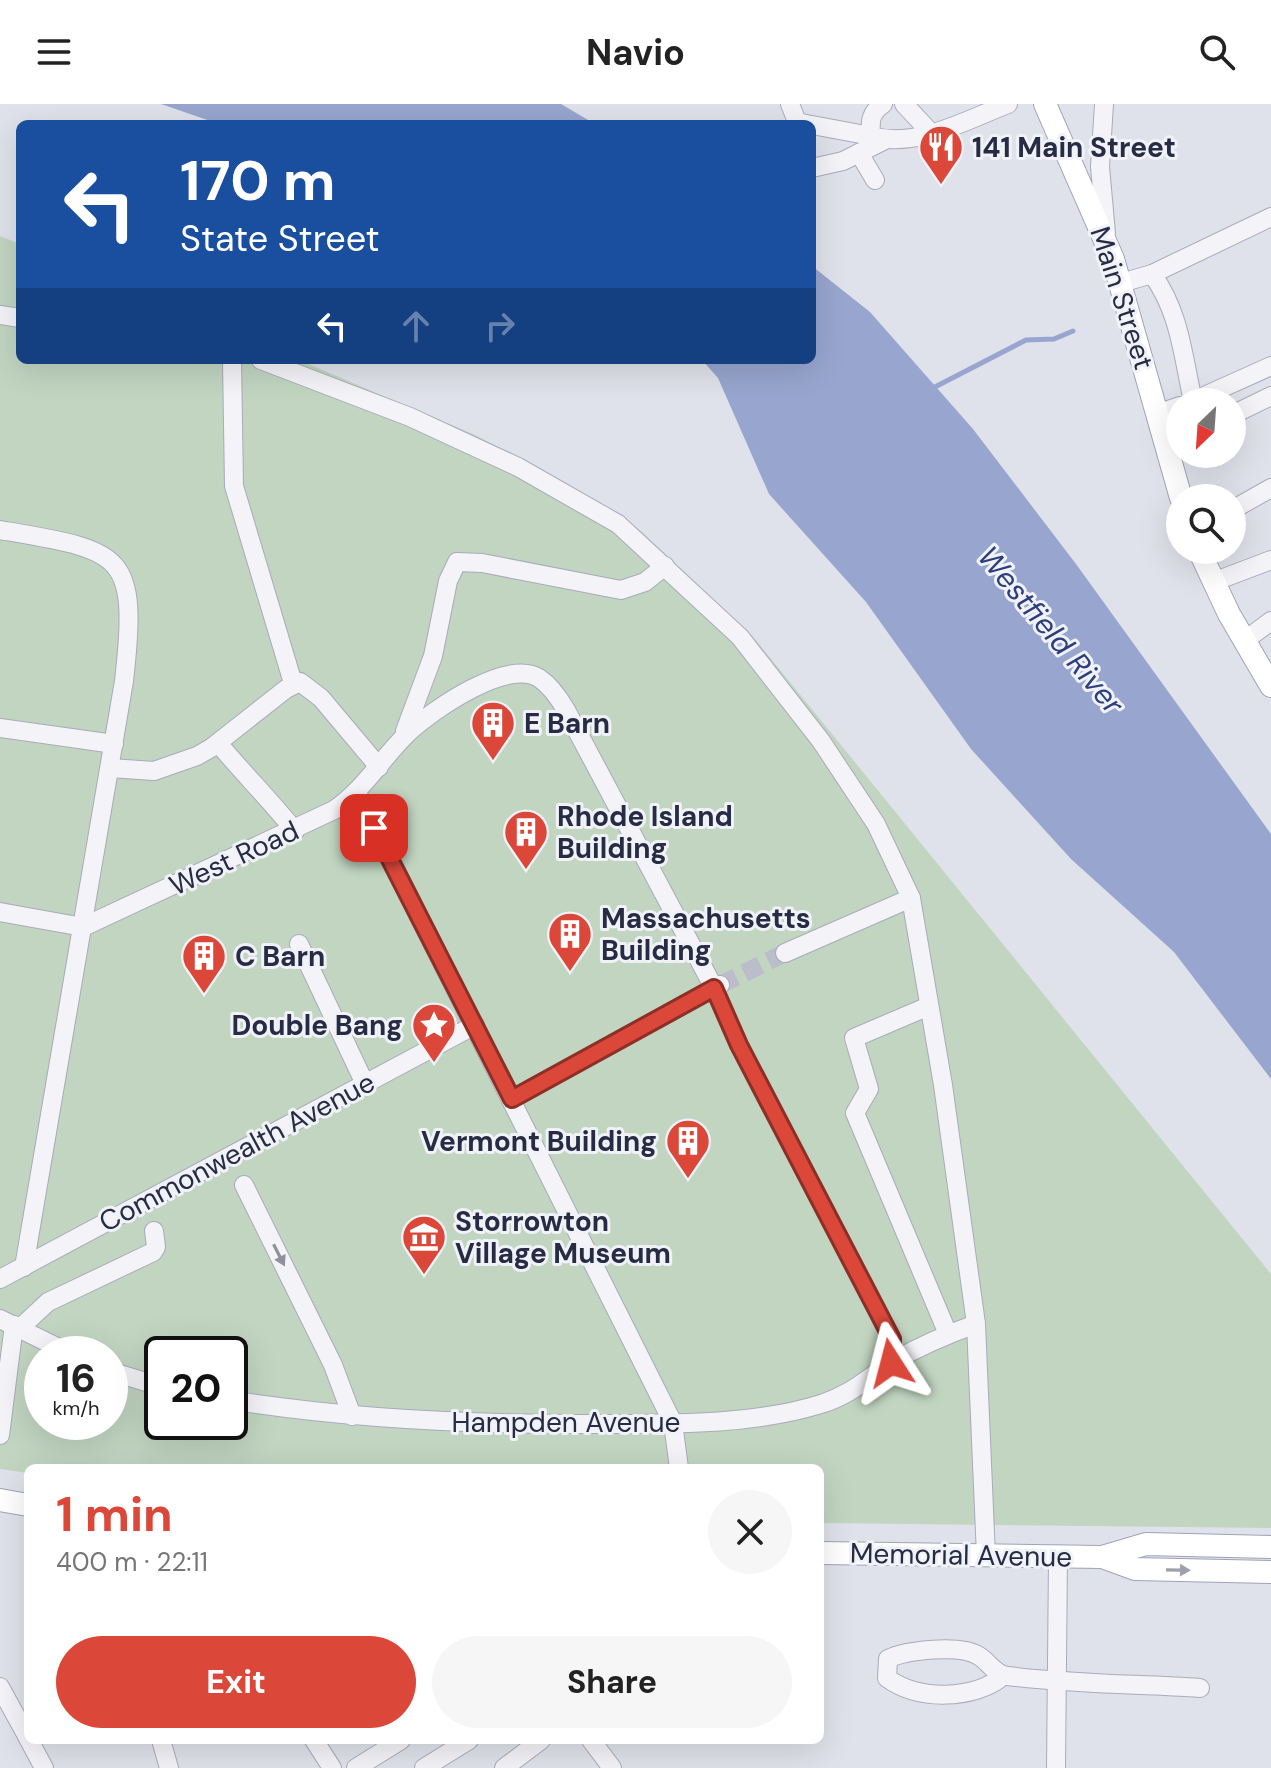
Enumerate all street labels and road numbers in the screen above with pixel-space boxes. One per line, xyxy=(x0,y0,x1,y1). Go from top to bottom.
street label: Main Street xyxy=(1081,222,1163,374)
street label: West Road xyxy=(163,812,305,904)
street label: Commonwealth Avenue xyxy=(93,1064,381,1240)
street label: Hampden Avenue xyxy=(452,1404,680,1441)
street label: Memorial Avenue xyxy=(850,1535,1072,1575)

